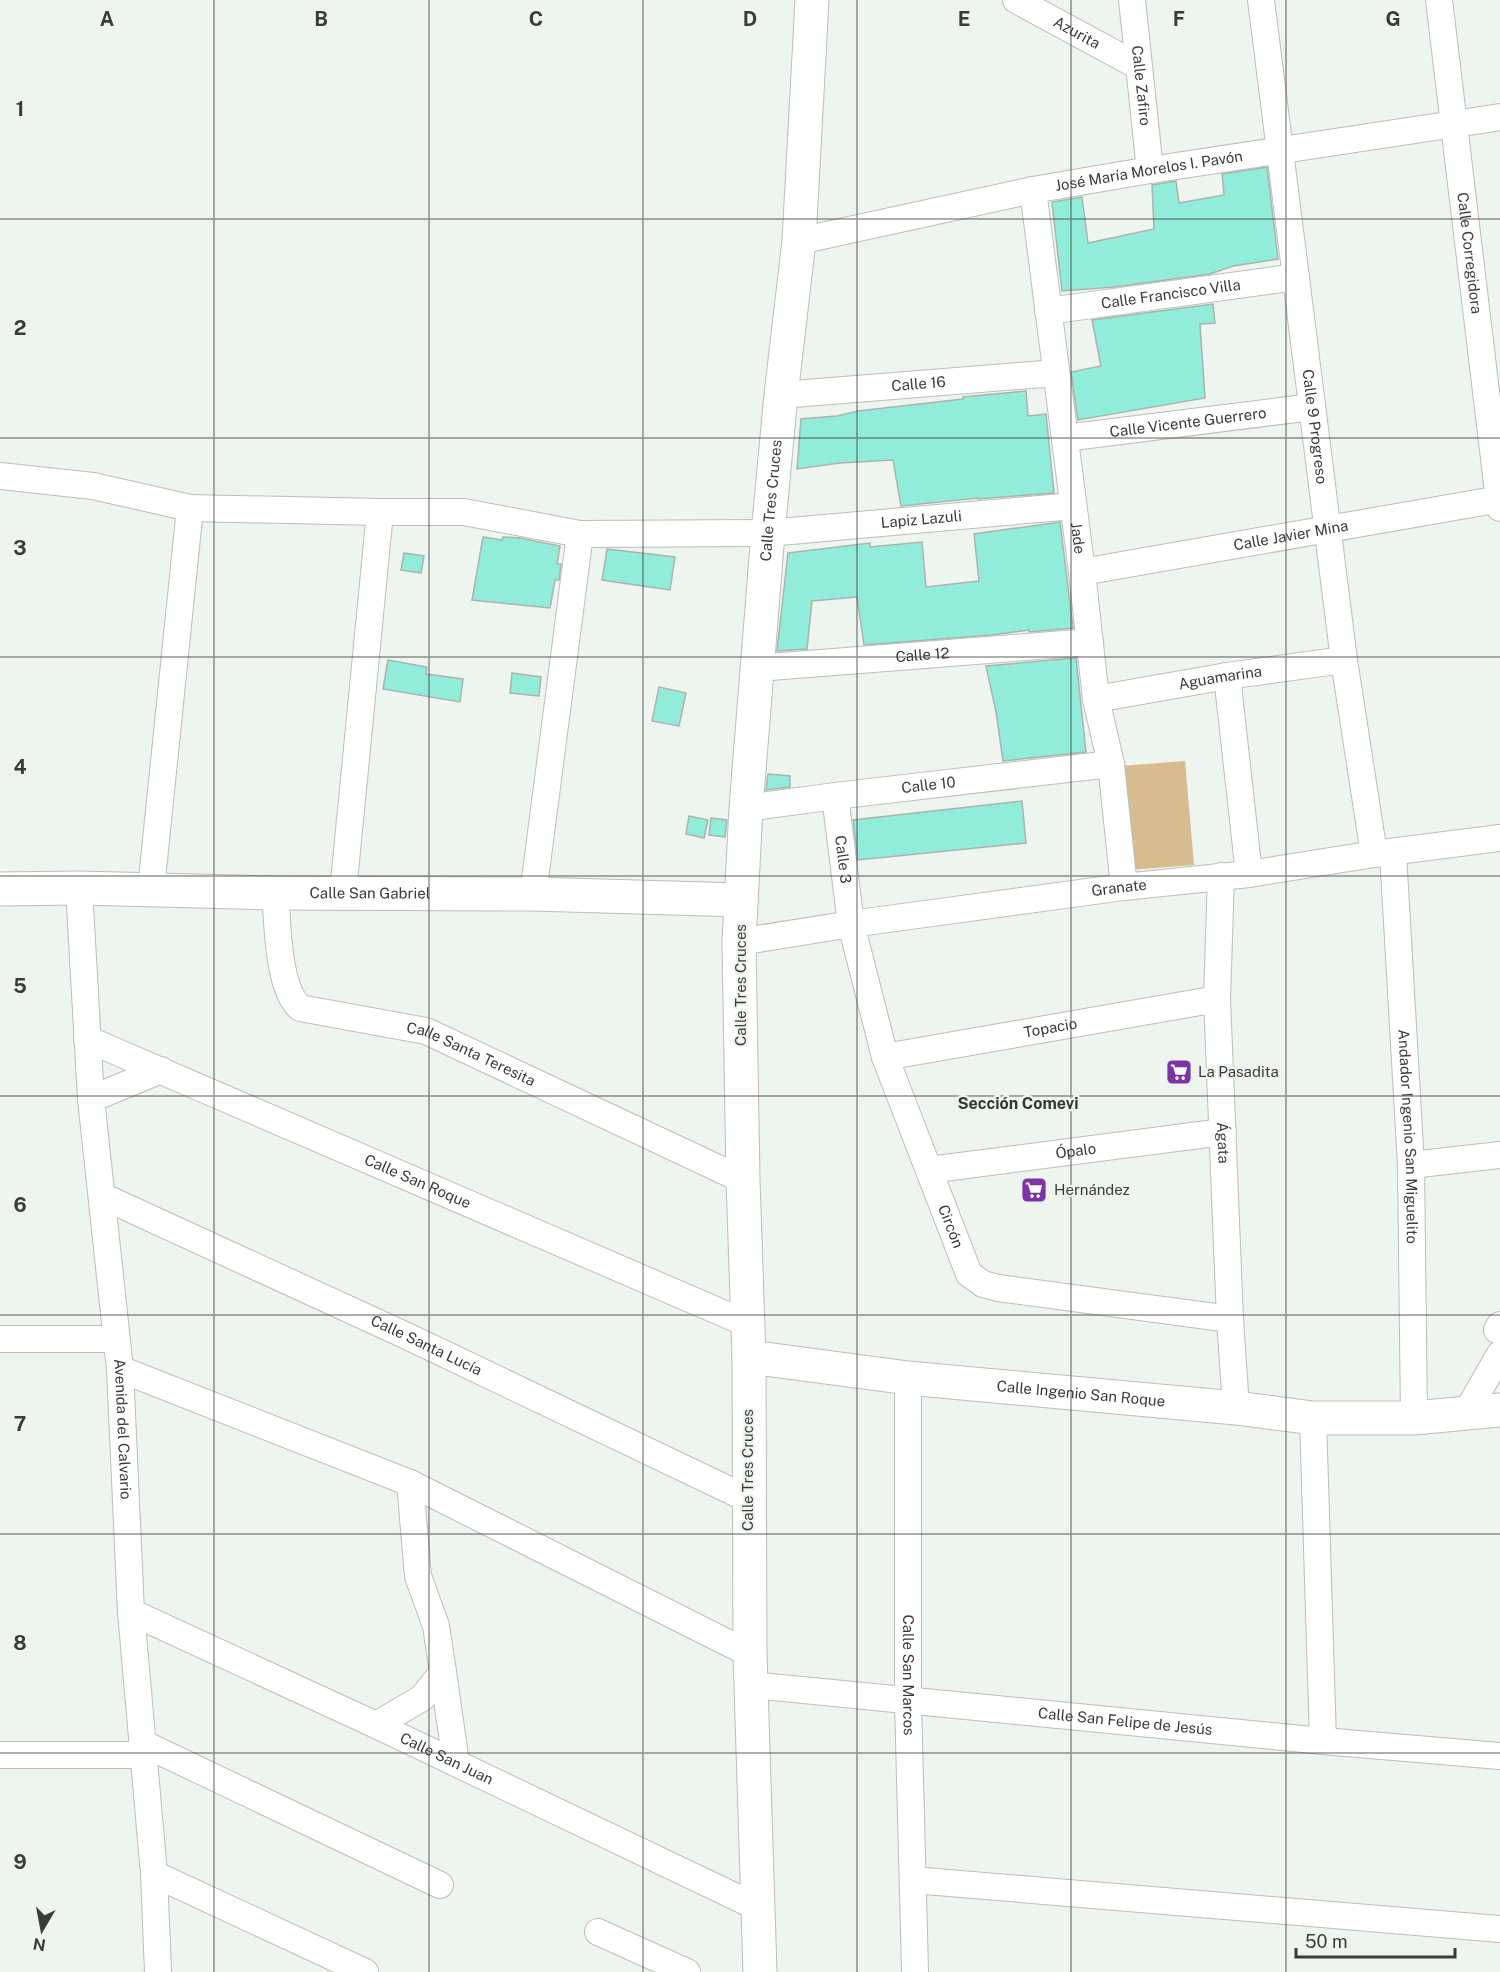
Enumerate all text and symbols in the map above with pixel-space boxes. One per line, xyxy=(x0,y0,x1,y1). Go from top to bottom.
text: A xyxy=(100,7,114,31)
text: B xyxy=(314,7,328,31)
text: C xyxy=(529,7,543,31)
text: D xyxy=(743,7,757,31)
text: E xyxy=(958,7,970,31)
text: F xyxy=(1173,7,1185,31)
text: G xyxy=(1385,7,1401,31)
street label: Azurita xyxy=(1051,13,1103,52)
street label: Calle Zafiro xyxy=(1129,44,1154,126)
text: 1 xyxy=(16,97,24,121)
street label: José María Morelos I. Pavón xyxy=(1054,147,1244,194)
street label: Calle Corregidora xyxy=(1454,191,1486,315)
street label: Calle Francisco Villa xyxy=(1100,276,1242,312)
text: 2 xyxy=(14,316,26,340)
street label: Calle 9 Progreso xyxy=(1300,368,1331,485)
street label: Calle 16 xyxy=(891,373,946,394)
street label: Calle Vicente Guerrero xyxy=(1109,404,1267,440)
street label: Calle Tres Cruces xyxy=(757,439,785,562)
street label: Lapiz Lazuli xyxy=(880,507,962,531)
street label: Calle Javier Mina xyxy=(1232,517,1350,553)
street label: Jade xyxy=(1068,521,1089,555)
text: 3 xyxy=(13,536,27,560)
street label: Calle 12 xyxy=(895,644,950,665)
street label: Aguamarina xyxy=(1177,662,1263,692)
text: 4 xyxy=(13,755,27,779)
street label: Calle 10 xyxy=(901,773,957,796)
street label: Calle 3 xyxy=(832,834,855,885)
street label: Granate xyxy=(1090,876,1148,899)
street label: Calle San Gabriel xyxy=(310,884,430,902)
street label: Calle Tres Cruces xyxy=(732,924,749,1046)
text: 5 xyxy=(13,974,27,998)
street label: Topacio xyxy=(1022,1015,1078,1041)
street label: Calle Santa Teresita xyxy=(405,1019,538,1089)
street label: Andador Ingenio San Miguelito xyxy=(1395,1029,1421,1244)
supermarket icon: La Pasadita xyxy=(1164,1057,1194,1087)
place label: La Pasadita xyxy=(1198,1063,1279,1080)
district label: Sección Comevi xyxy=(958,1094,1078,1113)
street label: Ágata xyxy=(1214,1122,1233,1164)
street label: Ópalo xyxy=(1054,1139,1097,1162)
street label: Calle San Roque xyxy=(362,1151,474,1211)
supermarket icon: Hernández xyxy=(1019,1175,1049,1205)
place label: Hernández xyxy=(1054,1181,1130,1198)
text: 6 xyxy=(13,1193,27,1217)
street label: Circón xyxy=(935,1202,967,1250)
street label: Calle Santa Lucía xyxy=(368,1312,485,1379)
street label: Avenida del Calvario xyxy=(111,1358,135,1500)
street label: Calle Ingenio San Roque xyxy=(996,1377,1166,1409)
street label: Calle Tres Cruces xyxy=(739,1409,756,1531)
text: 7 xyxy=(14,1412,26,1436)
street label: Calle San Marcos xyxy=(900,1614,918,1736)
text: 8 xyxy=(13,1631,27,1655)
street label: Calle San Felipe de Jesús xyxy=(1037,1704,1213,1738)
street label: Calle San Juan xyxy=(397,1729,496,1788)
text: 9 xyxy=(13,1850,27,1874)
north arrow xyxy=(12,1900,72,1960)
scale bar xyxy=(1296,1921,1455,1959)
text: 50 m xyxy=(1305,1931,1348,1952)
text: N xyxy=(32,1934,47,1955)

